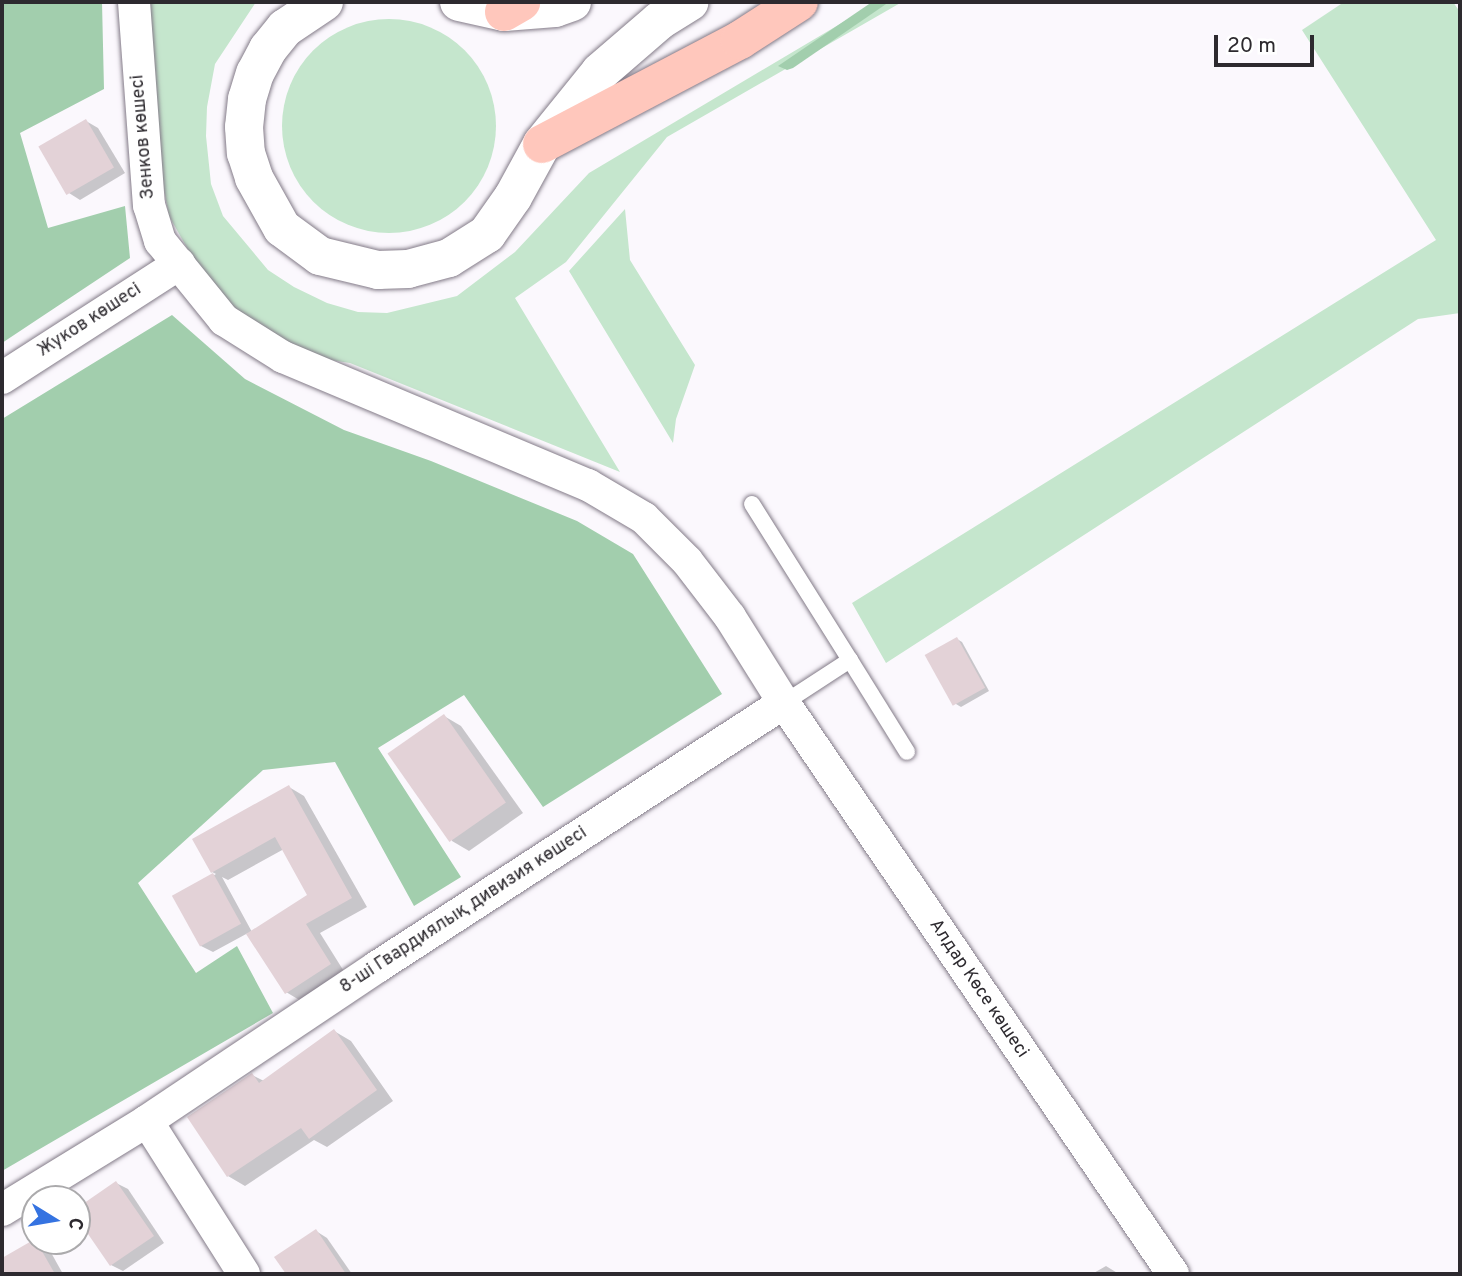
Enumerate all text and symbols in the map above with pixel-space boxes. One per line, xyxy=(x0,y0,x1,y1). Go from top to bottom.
scale bar xyxy=(1217,21,1317,65)
text: 20 m xyxy=(1227,33,1276,60)
street label: Зенков көшесі xyxy=(128,74,160,200)
street label: Жуков көшесі xyxy=(34,280,146,362)
street label: 8-ші Гвардиялық дивизия көшесі xyxy=(336,823,592,999)
street label: Алдар Көсе көшесі xyxy=(924,916,1032,1062)
north arrow xyxy=(21,1185,91,1255)
text: С xyxy=(62,1215,88,1232)

